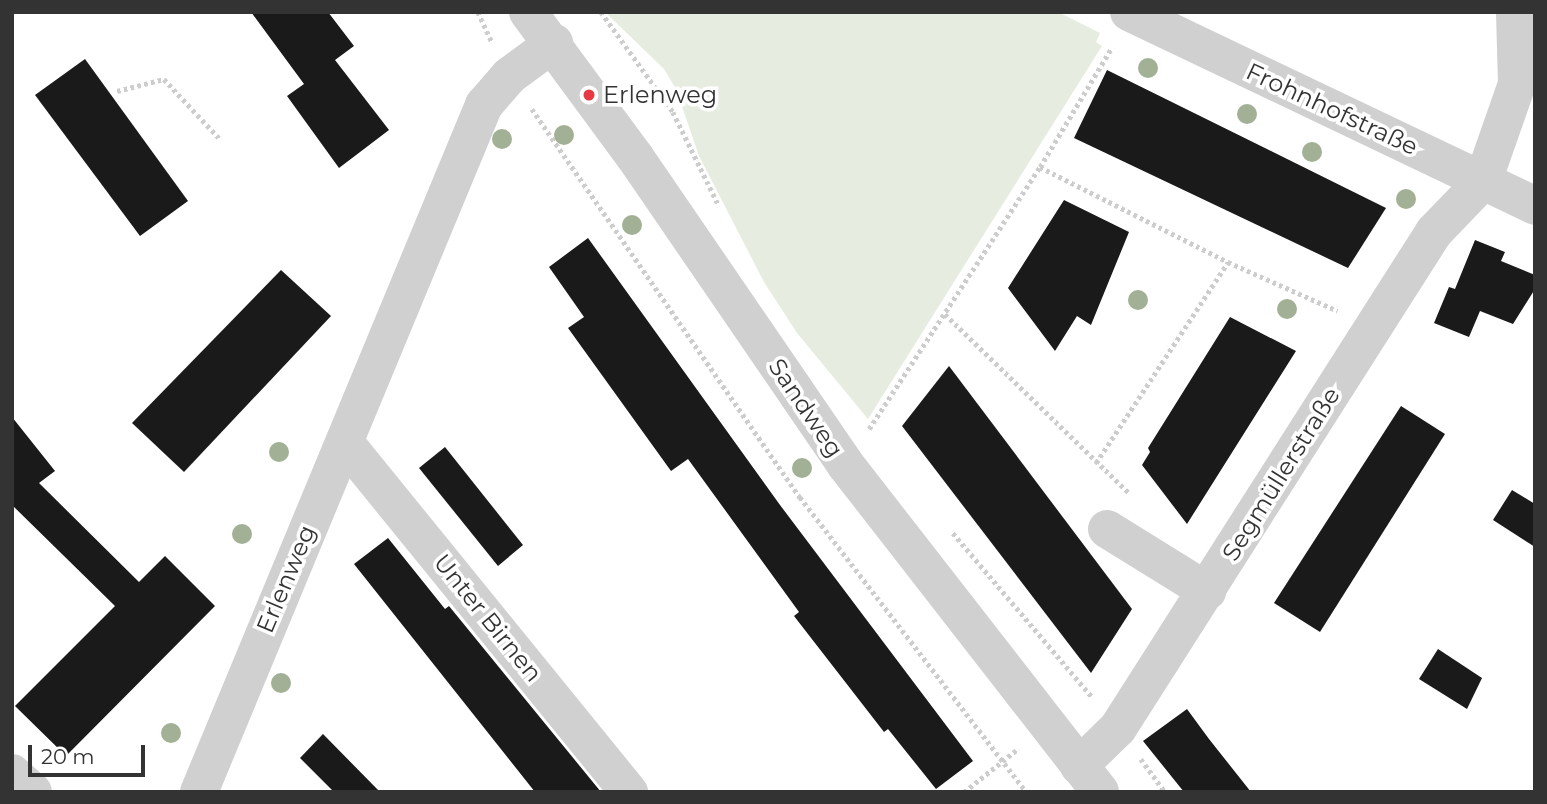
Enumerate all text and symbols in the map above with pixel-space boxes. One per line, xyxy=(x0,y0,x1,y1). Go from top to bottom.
street label: Frohnhofstraße xyxy=(1242,57,1422,161)
place label: Erlenweg xyxy=(603,81,717,109)
marker: Erlenweg xyxy=(581,87,597,103)
street label: Sandweg xyxy=(762,353,850,463)
street label: Segmüllerstraße xyxy=(1216,382,1346,566)
street label: Erlenweg xyxy=(250,521,322,637)
street label: Unter Birnen xyxy=(428,548,548,688)
scale bar xyxy=(32,730,149,774)
text: 20 m xyxy=(41,744,95,769)

